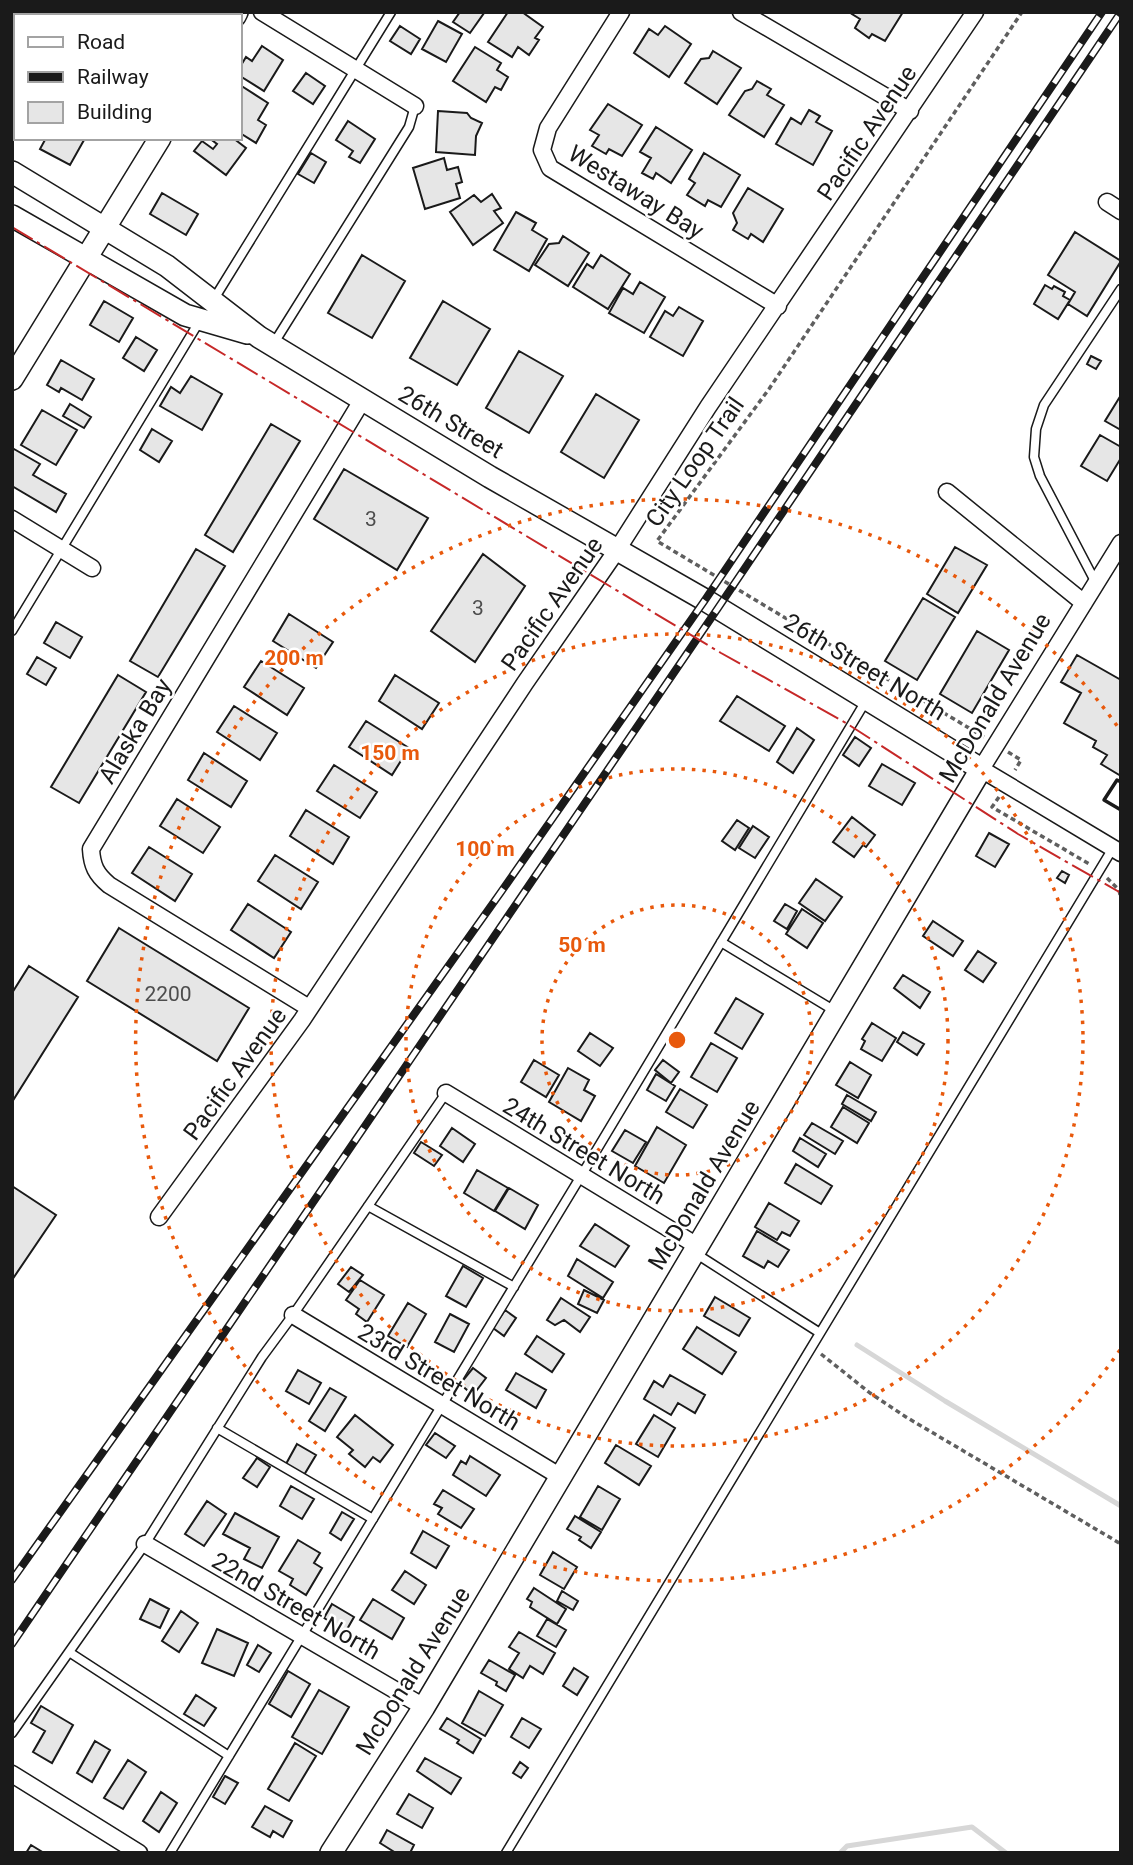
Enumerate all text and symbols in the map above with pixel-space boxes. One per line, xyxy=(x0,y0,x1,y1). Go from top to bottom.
legend xyxy=(14,14,242,140)
text: Road xyxy=(77,30,125,54)
street label: Pacific Avenue xyxy=(812,60,922,206)
text: Railway xyxy=(77,65,149,89)
text: Building xyxy=(77,100,152,124)
street label: Westaway Bay xyxy=(563,139,709,245)
street label: 26th Street xyxy=(394,380,509,464)
street label: City Loop Trail xyxy=(640,392,750,532)
house number: 3 xyxy=(365,507,377,531)
street label: Pacific Avenue xyxy=(496,532,608,676)
house number: 3 xyxy=(472,596,484,620)
street label: 26th Street North xyxy=(779,608,951,726)
street label: McDonald Avenue xyxy=(933,608,1057,788)
text: 200 m xyxy=(264,646,324,670)
street label: Alaska Bay xyxy=(93,673,178,788)
text: 150 m xyxy=(360,741,420,765)
text: 100 m xyxy=(455,837,515,861)
text: 50 m xyxy=(558,933,606,957)
house number: 2200 xyxy=(144,982,192,1006)
street label: Pacific Avenue xyxy=(178,1002,292,1146)
centre of rings xyxy=(665,1028,689,1052)
street label: 24th Street North xyxy=(498,1092,670,1210)
street label: McDonald Avenue xyxy=(642,1095,766,1275)
street label: 23rd Street North xyxy=(353,1318,525,1436)
street label: 22nd Street North xyxy=(207,1546,385,1666)
street label: McDonald Avenue xyxy=(350,1582,476,1760)

